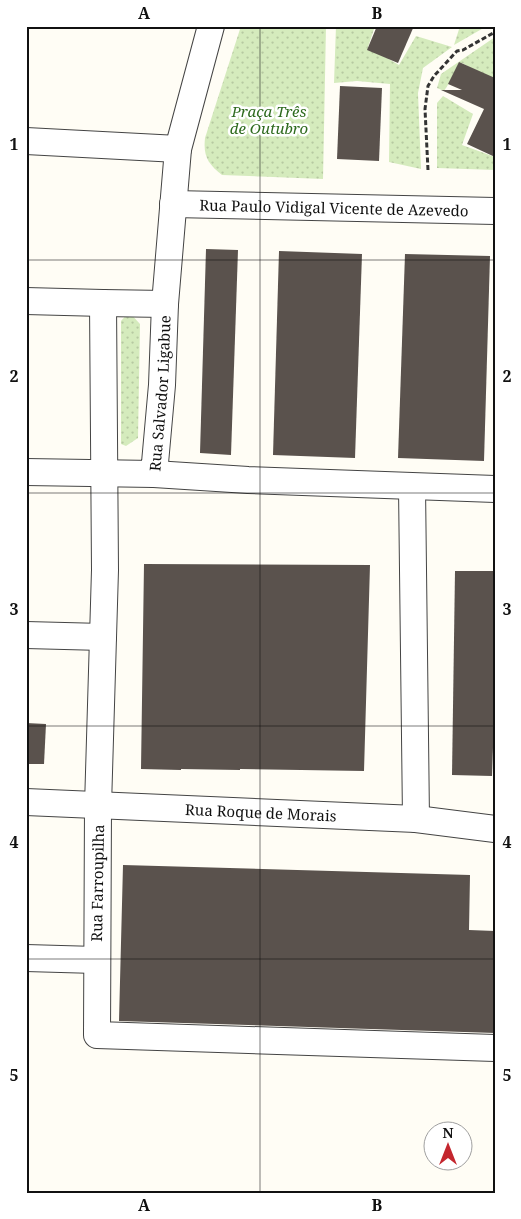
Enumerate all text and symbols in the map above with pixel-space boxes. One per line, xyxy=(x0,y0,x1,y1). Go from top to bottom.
text: A xyxy=(138,2,151,24)
text: B xyxy=(372,2,383,24)
park label: Praça Três de Outubro xyxy=(230,101,308,138)
text: 1 xyxy=(9,133,19,155)
text: 1 xyxy=(502,133,512,155)
street label: Rua Paulo Vidigal Vicente de Azevedo xyxy=(199,195,469,220)
street label: Rua Salvador Ligabue xyxy=(144,315,175,472)
text: 2 xyxy=(9,365,19,387)
text: 2 xyxy=(502,365,512,387)
text: 3 xyxy=(9,598,19,620)
text: 3 xyxy=(502,598,512,620)
street label: Rua Roque de Morais xyxy=(185,799,337,826)
street label: Rua Farroupilha xyxy=(86,824,108,942)
text: 4 xyxy=(9,831,19,853)
text: 4 xyxy=(502,831,512,853)
text: 5 xyxy=(9,1064,19,1086)
text: 5 xyxy=(502,1064,512,1086)
north arrow xyxy=(424,1122,474,1172)
text: N xyxy=(442,1123,454,1142)
text: A xyxy=(138,1194,151,1216)
text: B xyxy=(372,1194,383,1216)

